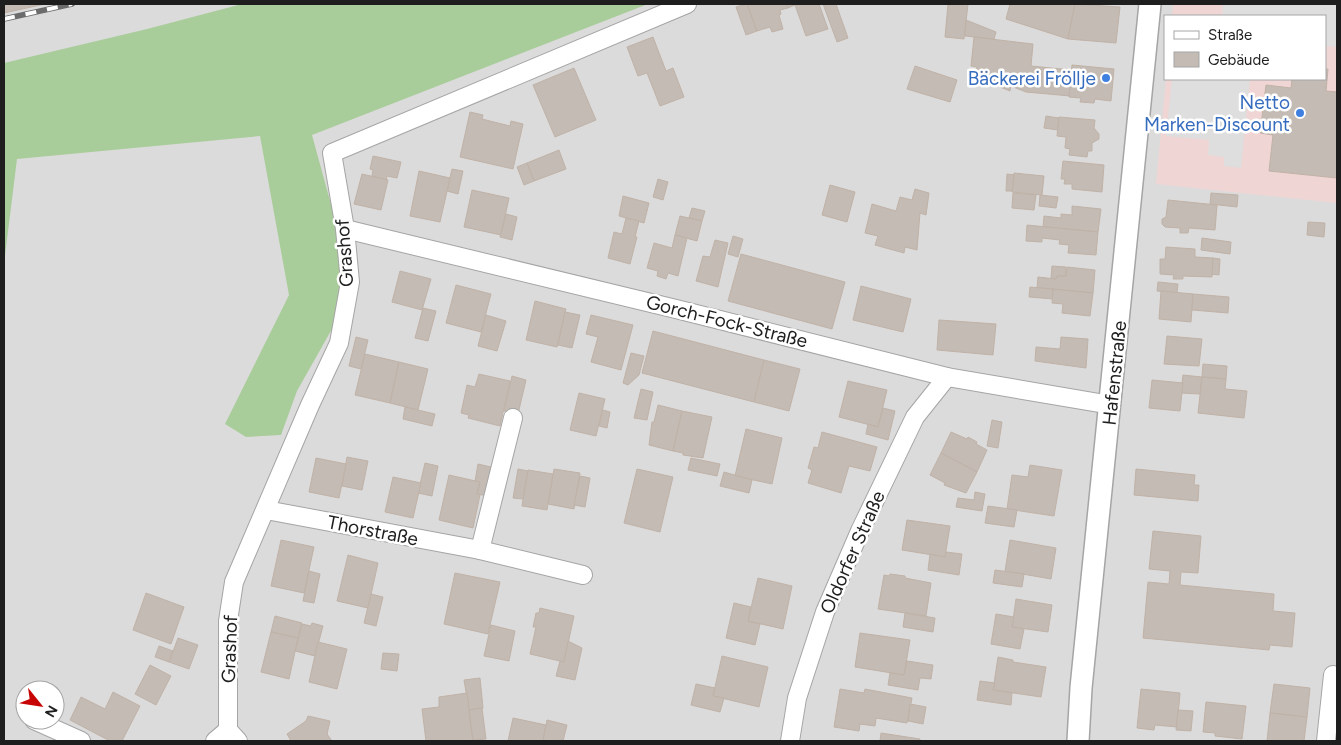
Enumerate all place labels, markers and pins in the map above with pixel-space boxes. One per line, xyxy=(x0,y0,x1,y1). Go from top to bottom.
place label: Bäckerei Fröllje xyxy=(968,67,1096,90)
marker: Bäckerei Fröllje xyxy=(1100,72,1112,84)
place label: Netto Marken-Discount xyxy=(1144,91,1290,136)
marker: Netto Marken-Discount xyxy=(1294,107,1306,119)

